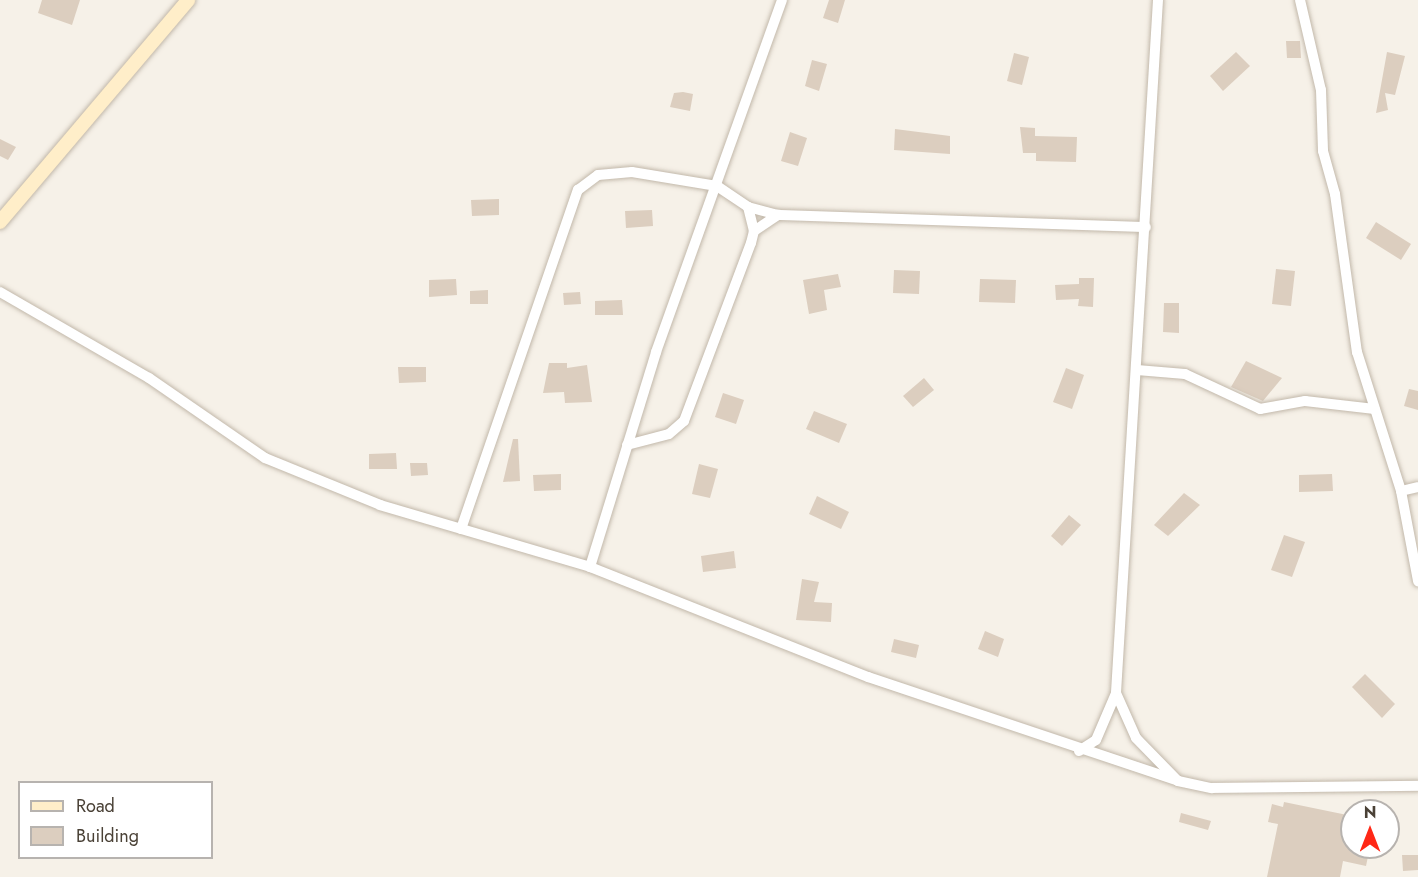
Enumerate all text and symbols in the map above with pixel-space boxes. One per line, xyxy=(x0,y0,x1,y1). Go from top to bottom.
legend xyxy=(18,781,213,859)
text: Road xyxy=(76,793,115,819)
north arrow xyxy=(1340,799,1400,859)
text: N xyxy=(1364,801,1376,824)
text: Building xyxy=(76,823,139,849)

